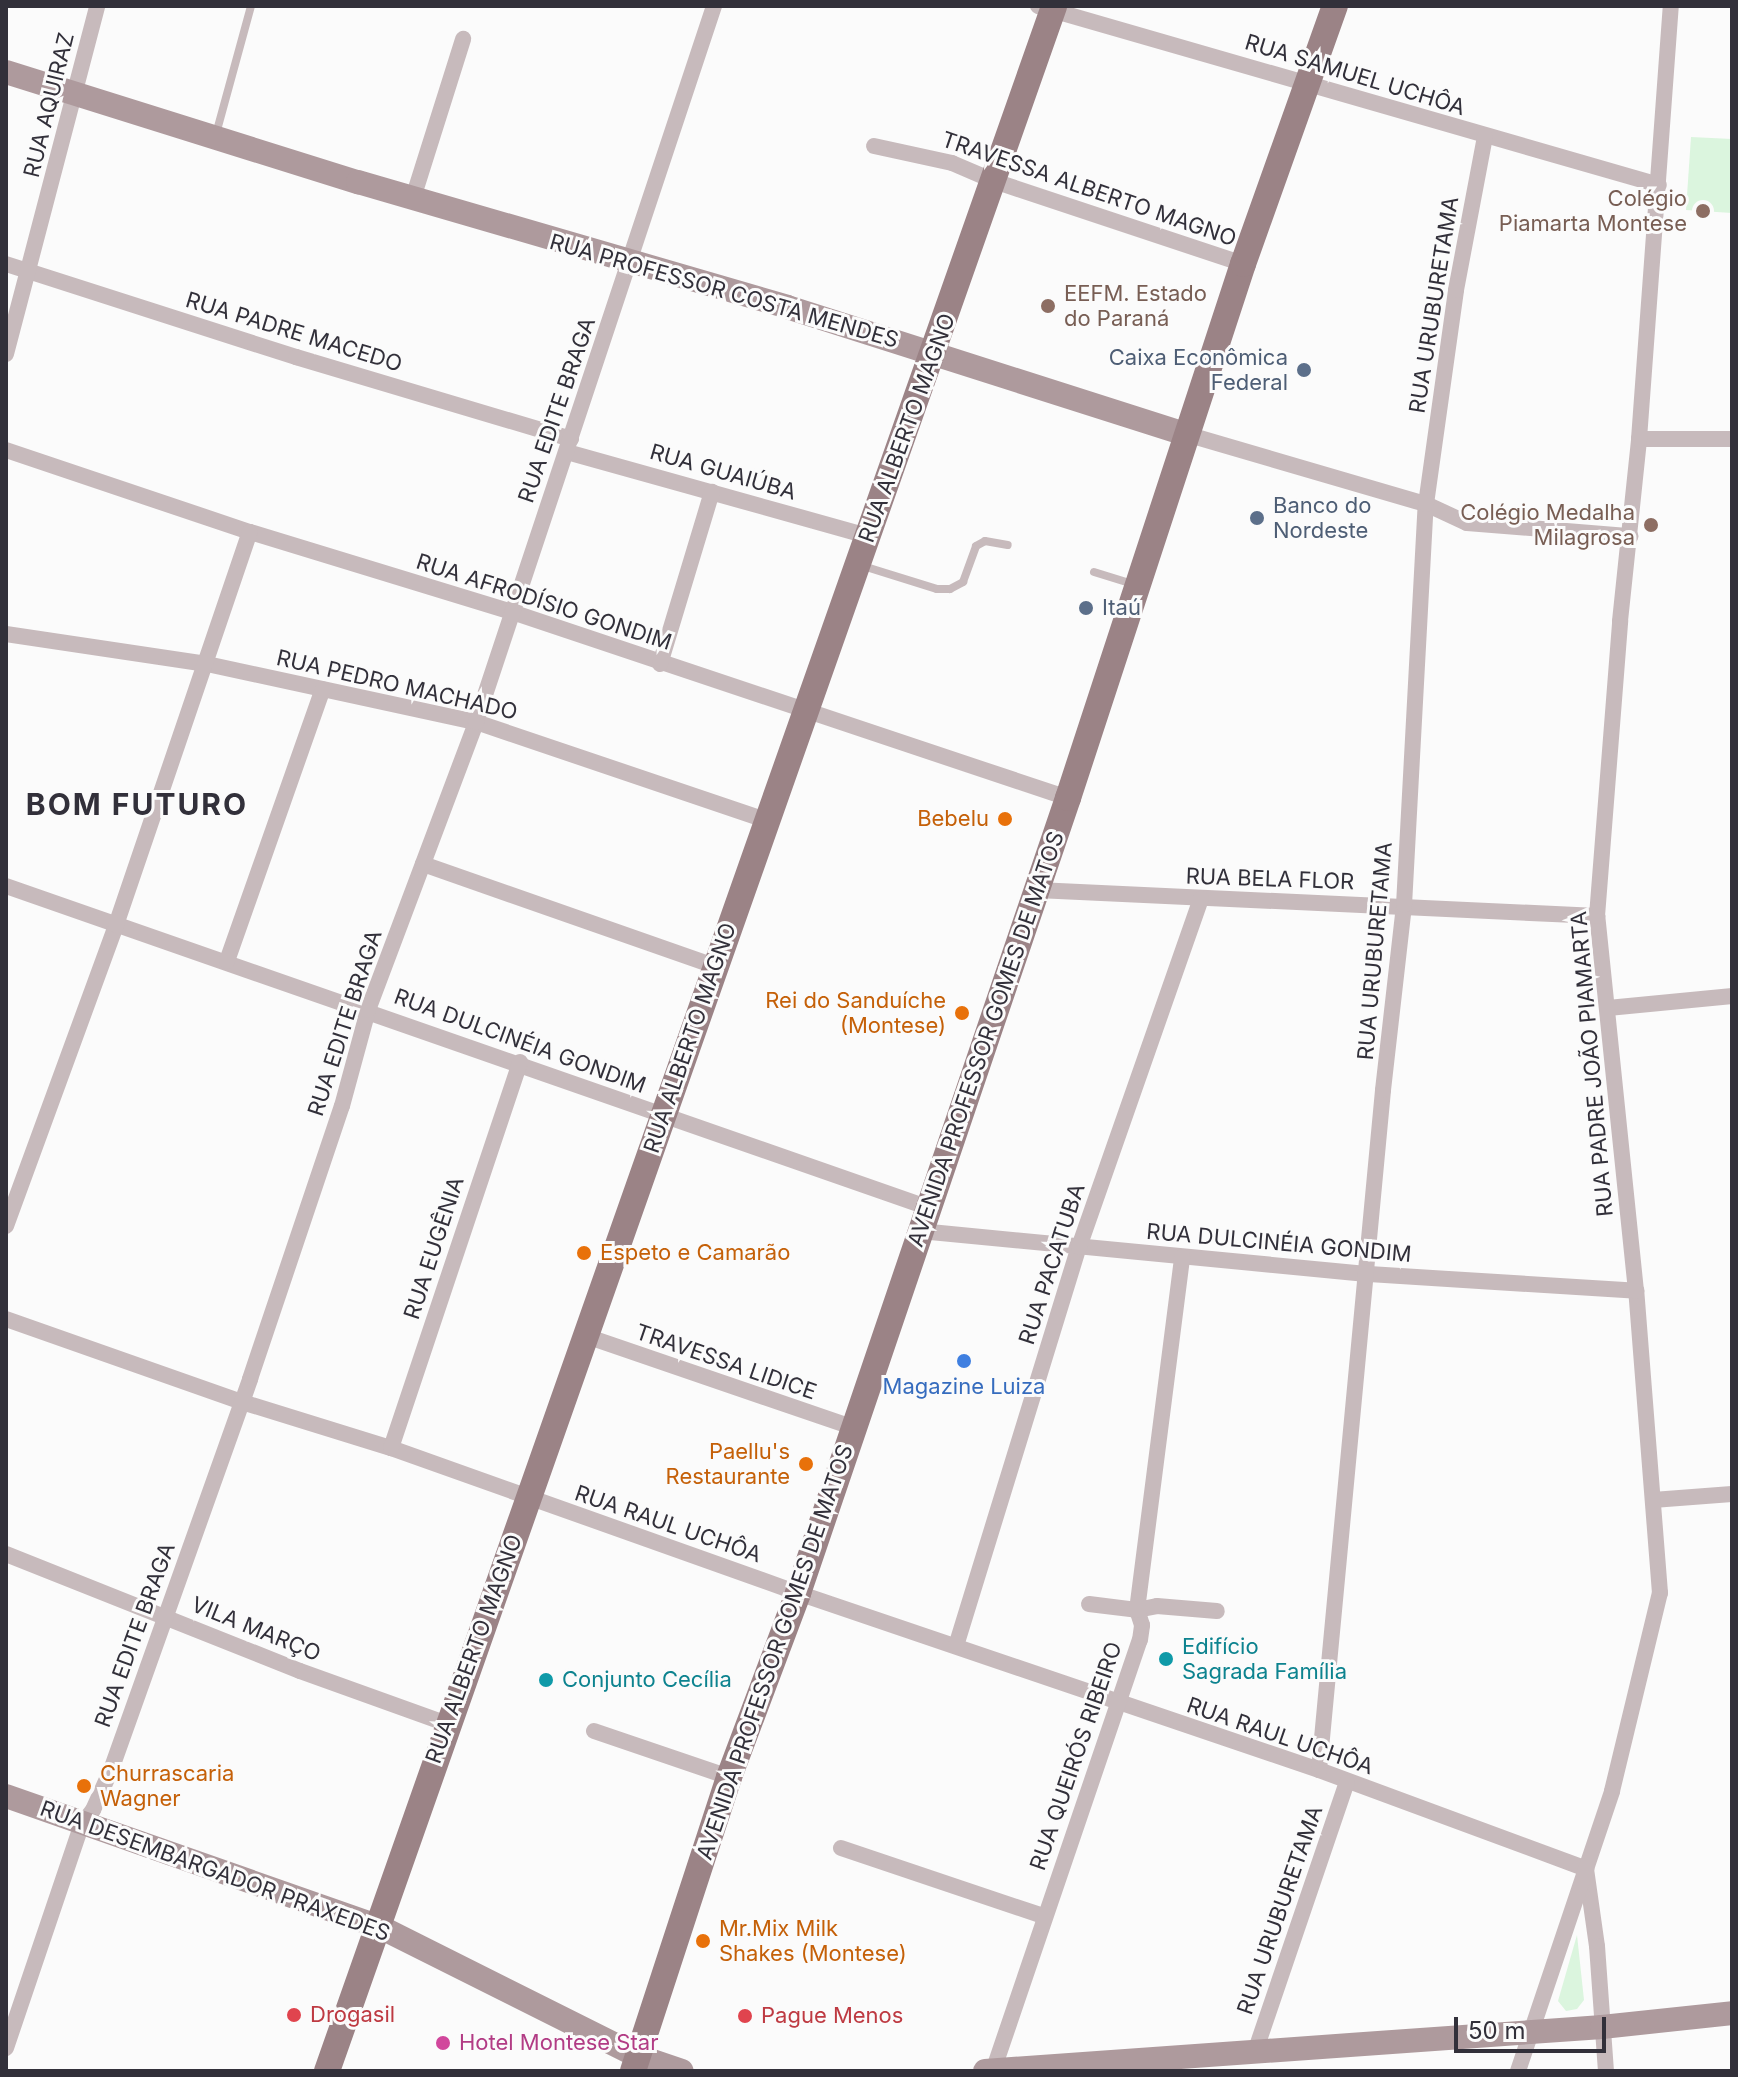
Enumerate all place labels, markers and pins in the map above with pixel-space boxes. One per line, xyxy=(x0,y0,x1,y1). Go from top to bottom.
place label: Colégio Piamarta Montese xyxy=(1499,185,1687,236)
marker: Colégio Piamarta Montese xyxy=(1694,202,1712,220)
place label: EEFM. Estado do Paraná xyxy=(1064,280,1207,332)
marker: EEFM. Estado do Paraná xyxy=(1039,297,1057,315)
place label: Caixa Econômica Federal xyxy=(1109,344,1288,396)
marker: Caixa Econômica Federal xyxy=(1295,361,1313,379)
place label: Banco do Nordeste xyxy=(1273,492,1371,544)
place label: Colégio Medalha Milagrosa xyxy=(1460,499,1635,550)
marker: Banco do Nordeste xyxy=(1248,509,1266,527)
marker: Colégio Medalha Milagrosa xyxy=(1642,516,1660,534)
place label: Itaú xyxy=(1102,595,1141,621)
marker: Itaú xyxy=(1077,599,1095,617)
place label: Bebelu xyxy=(917,806,989,832)
marker: Bebelu xyxy=(996,810,1014,828)
place label: Rei do Sanduíche (Montese) xyxy=(765,987,946,1038)
marker: Rei do Sanduíche (Montese) xyxy=(953,1004,971,1022)
place label: Espeto e Camarão xyxy=(600,1240,790,1266)
marker: Espeto e Camarão xyxy=(575,1244,593,1262)
marker: Magazine Luiza xyxy=(955,1352,973,1370)
place label: Magazine Luiza xyxy=(883,1374,1045,1400)
place label: Paellu's Restaurante xyxy=(666,1438,790,1490)
marker: Paellu's Restaurante xyxy=(797,1455,815,1473)
place label: Edifício Sagrada Família xyxy=(1182,1633,1347,1684)
marker: Edifício Sagrada Família xyxy=(1157,1650,1175,1668)
place label: Conjunto Cecília xyxy=(562,1667,732,1693)
marker: Conjunto Cecília xyxy=(537,1671,555,1689)
place label: Churrascaria Wagner xyxy=(100,1760,234,1812)
marker: Churrascaria Wagner xyxy=(75,1777,93,1795)
place label: Mr.Mix Milk Shakes (Montese) xyxy=(719,1915,907,1966)
marker: Mr.Mix Milk Shakes (Montese) xyxy=(694,1932,712,1950)
place label: Drogasil xyxy=(310,2002,395,2028)
place label: Pague Menos xyxy=(761,2003,903,2029)
marker: Drogasil xyxy=(285,2006,303,2024)
marker: Pague Menos xyxy=(736,2007,754,2025)
place label: Hotel Montese Star xyxy=(459,2030,658,2056)
marker: Hotel Montese Star xyxy=(434,2034,452,2052)

